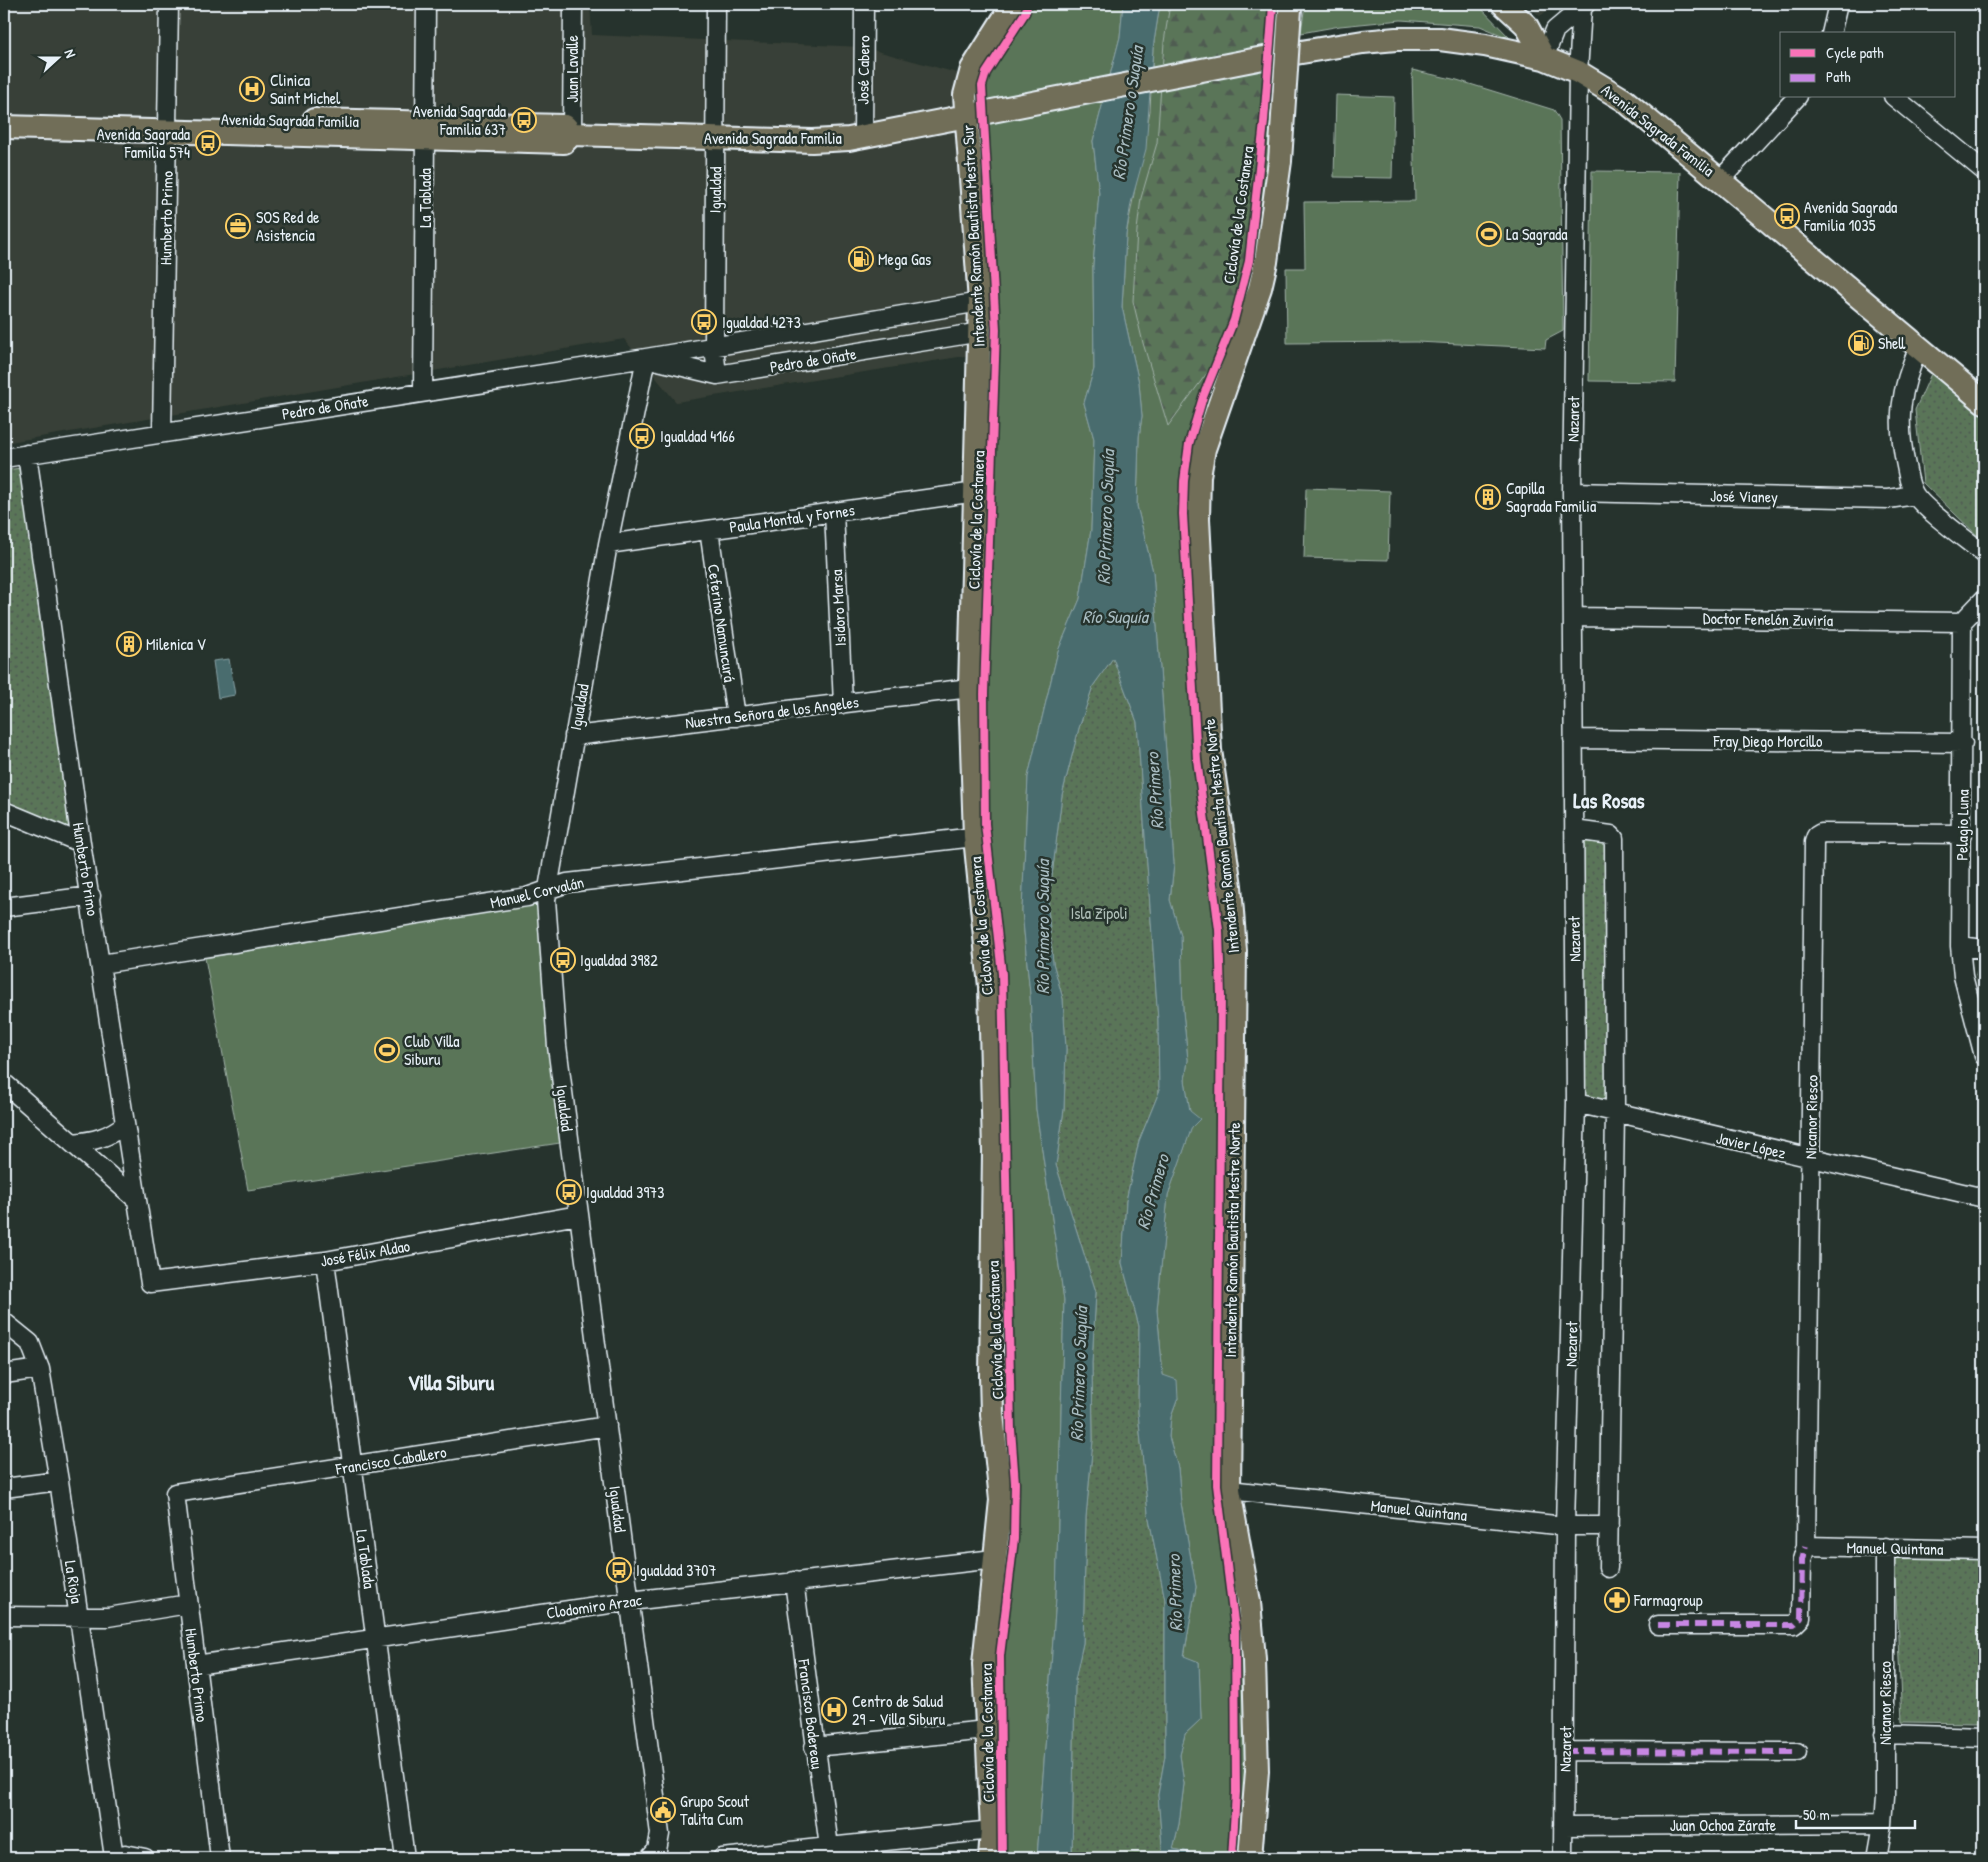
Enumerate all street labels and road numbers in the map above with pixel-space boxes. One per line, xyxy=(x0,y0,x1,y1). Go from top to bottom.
street label: Juan Lavalle xyxy=(561,35,583,103)
street label: José Cabero xyxy=(851,35,875,105)
street label: Avenida Sagrada Familia xyxy=(1597,79,1719,181)
street label: Avenida Sagrada Familia xyxy=(221,108,359,132)
street label: Intendente Ramón Bautista Mestre Sur xyxy=(956,124,990,348)
street label: Avenida Sagrada Familia xyxy=(704,127,842,149)
street label: Ciclovía de la Costanera xyxy=(1217,145,1259,285)
street label: Igualdad xyxy=(704,167,726,213)
street label: La Tablada xyxy=(414,168,436,228)
street label: Humberto Primo xyxy=(154,170,178,265)
street label: Pedro de Oñate xyxy=(768,342,858,378)
street label: Pedro de Oñate xyxy=(280,389,370,425)
street label: Nazaret xyxy=(1562,395,1584,442)
street label: Ciclovía de la Costanera xyxy=(963,450,989,590)
street label: José Vianey xyxy=(1710,484,1778,508)
street label: Paula Montal y Fornes xyxy=(728,498,856,538)
street label: Ceferino Namuncurá xyxy=(703,563,741,683)
street label: Isidoro Marsa xyxy=(825,569,851,647)
street label: Doctor Fenelón Zuviría xyxy=(1703,607,1833,631)
street label: Igualdad xyxy=(564,682,594,732)
street label: Nuestra Señora de los Angeles xyxy=(684,690,860,734)
street label: Intendente Ramón Bautista Mestre Norte xyxy=(1198,717,1244,954)
street label: Fray Diego Morcillo xyxy=(1713,730,1823,752)
street label: Pelagio Luna xyxy=(1950,789,1974,861)
street label: Humberto Primo xyxy=(68,821,104,918)
street label: Ciclovía de la Costanera xyxy=(964,856,998,996)
street label: Manuel Corvalán xyxy=(488,871,586,913)
street label: Nazaret xyxy=(1563,915,1585,962)
street label: Nicanor Riesco xyxy=(1799,1074,1823,1159)
street label: Igualdad xyxy=(551,1084,579,1132)
street label: Intendente Ramón Bautista Mestre Norte xyxy=(1219,1121,1245,1358)
street label: Javier López xyxy=(1714,1126,1788,1164)
street label: José Félix Aldao xyxy=(318,1234,412,1272)
street label: Ciclovía de la Costanera xyxy=(982,1260,1008,1400)
street label: Nazaret xyxy=(1560,1320,1582,1367)
street label: Francisco Caballero xyxy=(333,1440,448,1480)
street label: Igualdad xyxy=(604,1485,632,1533)
street label: Manuel Quintana xyxy=(1370,1494,1468,1526)
street label: La Tablada xyxy=(351,1528,381,1590)
street label: Manuel Quintana xyxy=(1846,1536,1944,1560)
street label: La Rioja xyxy=(60,1559,88,1605)
street label: Clodomiro Arzac xyxy=(545,1588,644,1624)
street label: Humberto Primo xyxy=(180,1627,214,1724)
street label: Francisco Bodereau xyxy=(793,1657,829,1771)
street label: Nicanor Riesco xyxy=(1874,1660,1896,1745)
street label: Ciclovía de la Costanera xyxy=(975,1663,999,1803)
street label: Nazaret xyxy=(1554,1725,1576,1772)
street label: Juan Ochoa Zárate xyxy=(1670,1814,1777,1836)

